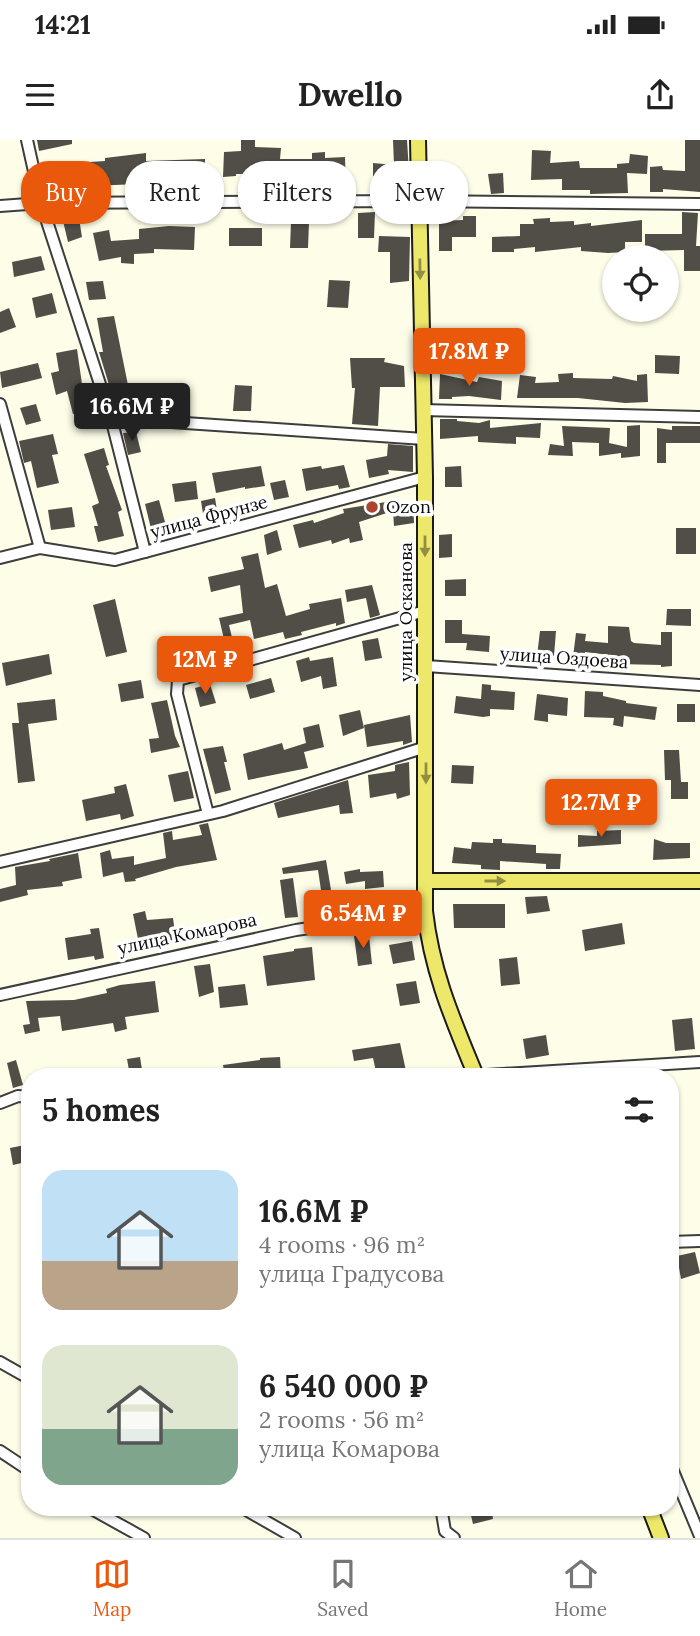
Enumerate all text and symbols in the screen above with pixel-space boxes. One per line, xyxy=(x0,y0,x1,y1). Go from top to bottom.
text: 14:21 xyxy=(35,8,91,41)
text: Dwello xyxy=(297,74,403,115)
icon: menu xyxy=(21,76,59,114)
icon: share xyxy=(641,76,679,114)
chip: Buy xyxy=(21,161,111,224)
chip: Rent xyxy=(125,161,224,224)
chip: Filters xyxy=(238,161,356,224)
chip: New xyxy=(370,161,468,224)
map controls xyxy=(602,245,679,322)
button: locate xyxy=(602,245,679,322)
one-way arrow xyxy=(415,259,426,281)
pin: 17.8M ₽ xyxy=(404,328,534,388)
text: 17.8M ₽ xyxy=(429,336,509,365)
pin: 16.6M ₽ xyxy=(67,384,197,443)
text: 16.6M ₽ xyxy=(90,391,174,420)
street label: улица Фрунзе xyxy=(148,490,270,543)
place label: Ozon xyxy=(386,495,431,518)
marker: Ozon xyxy=(364,499,380,515)
one-way arrow xyxy=(419,535,431,557)
street label: улица Осканова xyxy=(394,542,417,682)
pin: 12M ₽ xyxy=(156,636,254,696)
street label: улица Оздоева xyxy=(499,642,629,673)
text: 12M ₽ xyxy=(173,644,237,673)
one-way arrow xyxy=(420,763,432,785)
pin: 12.7M ₽ xyxy=(536,780,666,839)
text: 12.7M ₽ xyxy=(561,787,641,816)
one-way arrow xyxy=(484,875,506,887)
pin: 6.54M ₽ xyxy=(298,890,428,950)
text: 6.54M ₽ xyxy=(320,898,406,927)
street label: улица Комарова xyxy=(115,908,259,959)
text: 5 homes xyxy=(42,1091,160,1129)
icon: filters xyxy=(620,1091,658,1129)
text: 16.6M ₽ xyxy=(259,1192,368,1230)
icon: home xyxy=(98,1198,182,1282)
text: 4 rooms · 96 m² xyxy=(259,1230,425,1259)
text: улица Градусова xyxy=(259,1259,444,1288)
text: 6 540 000 ₽ xyxy=(259,1367,428,1405)
icon: home xyxy=(98,1373,182,1457)
text: 2 rooms · 56 m² xyxy=(259,1405,424,1434)
text: улица Комарова xyxy=(259,1434,440,1463)
tab: Map xyxy=(93,1555,131,1621)
tab: Saved xyxy=(317,1555,369,1621)
tab: Home xyxy=(554,1555,607,1621)

